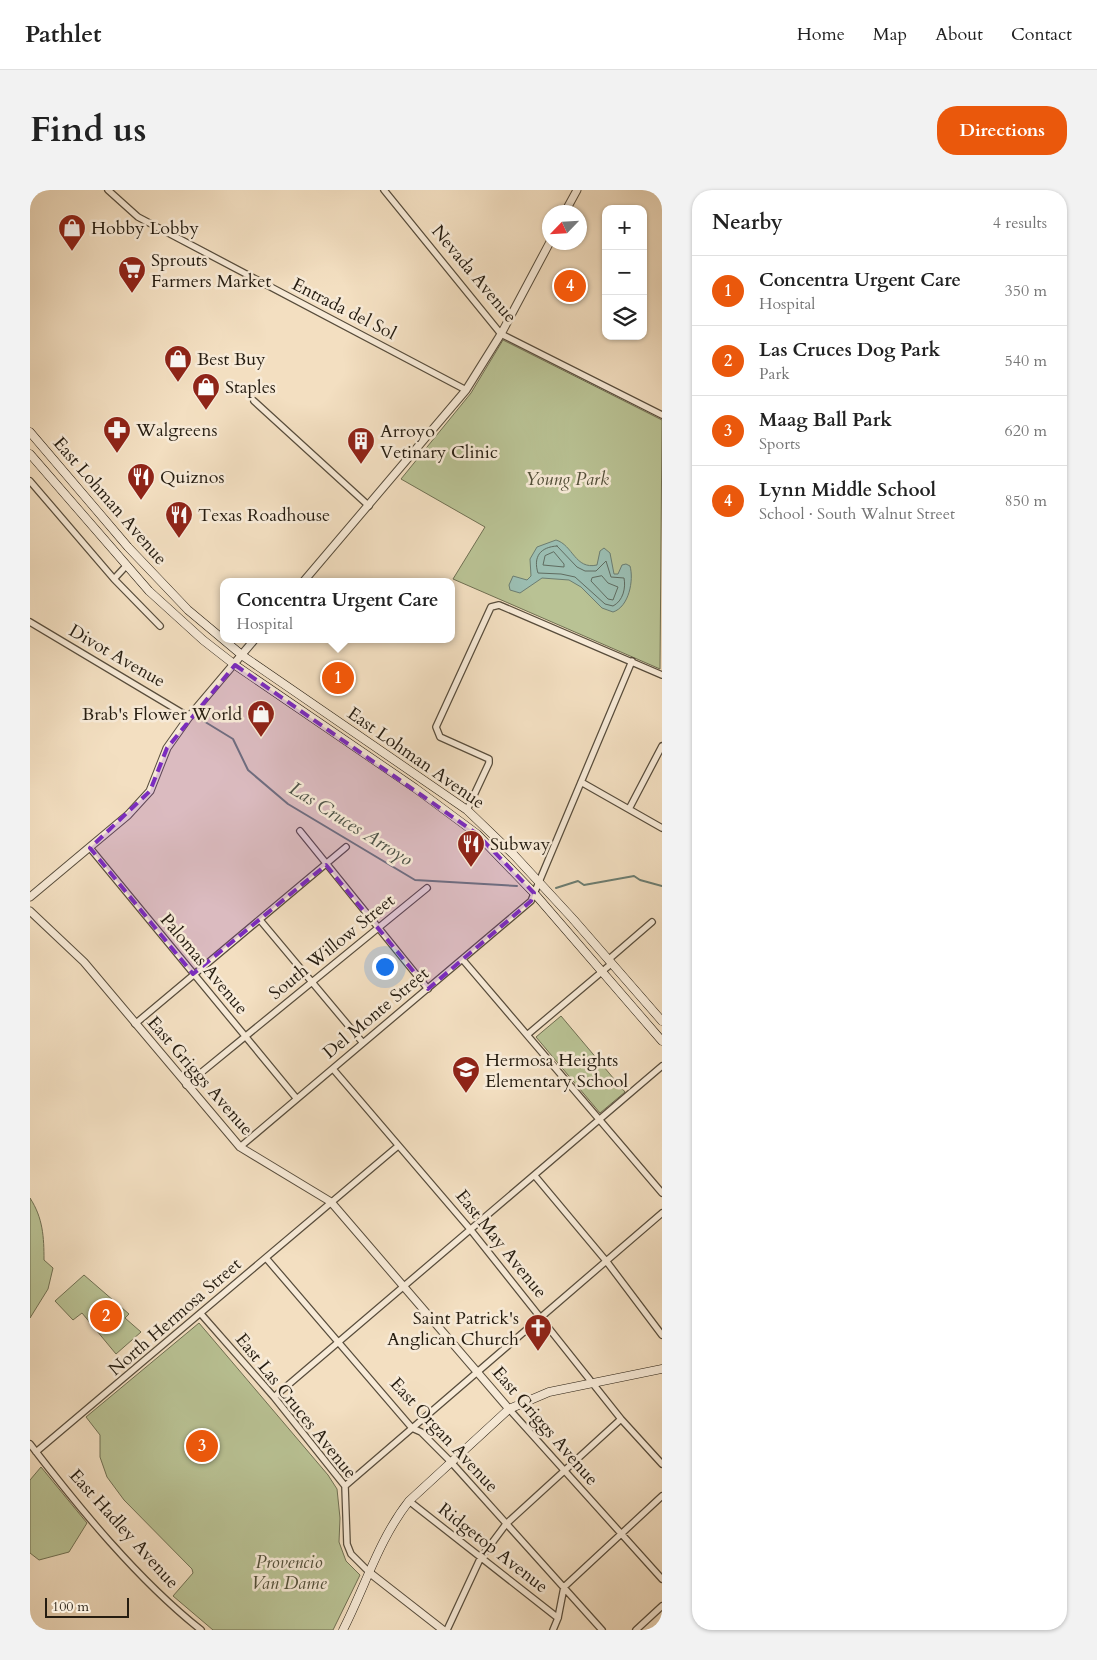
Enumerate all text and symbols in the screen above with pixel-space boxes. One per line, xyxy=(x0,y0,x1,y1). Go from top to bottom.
text: Pathlet xyxy=(25,18,102,51)
text: Home xyxy=(797,22,845,47)
text: Map xyxy=(873,22,907,47)
text: About xyxy=(935,22,983,47)
text: Contact xyxy=(1011,22,1072,47)
text: Find us xyxy=(30,106,146,154)
button: Directions xyxy=(937,106,1067,155)
north arrow xyxy=(542,205,587,250)
map controls xyxy=(602,205,647,340)
button: + xyxy=(602,205,647,250)
text: Nearby xyxy=(712,208,783,237)
text: 4 results xyxy=(993,212,1047,234)
shop icon: Hobby Lobby xyxy=(57,213,87,252)
place label: Hobby Lobby xyxy=(91,216,199,241)
street label: Nevada Avenue xyxy=(426,220,522,328)
place label: Sprouts Farmers Market xyxy=(151,248,272,294)
button: − xyxy=(602,250,647,295)
supermarket icon: Sprouts Farmers Market xyxy=(117,255,147,294)
pin: 4 xyxy=(554,267,586,305)
text: Concentra Urgent Care xyxy=(759,267,961,293)
street label: Entrada del Sol xyxy=(288,272,401,346)
text: 1 xyxy=(724,280,732,302)
text: 350 m xyxy=(1005,280,1047,302)
text: Hospital xyxy=(759,293,815,315)
button: layers xyxy=(602,295,647,340)
text: Las Cruces Dog Park xyxy=(759,337,940,363)
shop icon: Best Buy xyxy=(163,344,193,383)
place label: Best Buy xyxy=(197,347,266,372)
text: 2 xyxy=(724,350,732,372)
text: 540 m xyxy=(1005,350,1047,372)
text: Park xyxy=(759,363,790,385)
shop icon: Staples xyxy=(191,372,221,411)
place label: Staples xyxy=(225,375,276,400)
text: Maag Ball Park xyxy=(759,407,892,433)
pharmacy icon: Walgreens xyxy=(102,415,132,454)
place label: Walgreens xyxy=(135,418,218,443)
place label: Arroyo Vetinary Clinic xyxy=(380,419,498,465)
text: 3 xyxy=(724,420,732,442)
text: 620 m xyxy=(1005,420,1047,442)
building icon: Arroyo Vetinary Clinic xyxy=(346,426,376,465)
street label: East Lohman Avenue xyxy=(47,432,173,570)
text: Sports xyxy=(759,433,800,455)
restaurant icon: Quiznos xyxy=(126,462,156,501)
place label: Quiznos xyxy=(160,465,225,490)
park label: Young Park xyxy=(525,467,609,492)
text: Lynn Middle School xyxy=(759,477,936,503)
text: 4 xyxy=(724,490,732,512)
text: 850 m xyxy=(1005,490,1047,512)
restaurant icon: Texas Roadhouse xyxy=(164,500,194,539)
place label: Texas Roadhouse xyxy=(198,503,330,528)
text: School · South Walnut Street xyxy=(759,503,955,525)
popup xyxy=(220,578,455,643)
text: Concentra Urgent Care xyxy=(237,587,438,613)
text: Hospital xyxy=(237,613,293,635)
street label: Divot Avenue xyxy=(64,618,170,694)
pin: 1 xyxy=(322,659,354,697)
shop icon: Brab's Flower World xyxy=(246,699,276,738)
street label: East Lohman Avenue xyxy=(342,701,490,815)
place label: Brab's Flower World xyxy=(82,702,242,727)
water label: Las Cruces Arroyo xyxy=(284,776,418,872)
restaurant icon: Subway xyxy=(456,829,486,868)
place label: Subway xyxy=(490,832,551,857)
street label: South Willow Street xyxy=(264,888,400,1006)
street label: Palomas Avenue xyxy=(154,908,254,1020)
your location xyxy=(372,954,398,980)
street label: Del Monte Street xyxy=(318,961,434,1065)
street label: East Griggs Avenue xyxy=(141,1011,259,1141)
place label: Hermosa Heights Elementary School xyxy=(485,1048,628,1094)
school or university icon: Hermosa Heights Elementary School xyxy=(451,1055,481,1094)
street label: East May Avenue xyxy=(449,1185,553,1303)
street label: North Hermosa Street xyxy=(103,1252,247,1382)
pin: 2 xyxy=(90,1297,122,1335)
place label: Saint Patrick's Anglican Church xyxy=(387,1306,519,1352)
church icon: Saint Patrick's Anglican Church xyxy=(523,1313,553,1352)
street label: East Las Cruces Avenue xyxy=(229,1328,363,1484)
street label: East Griggs Avenue xyxy=(486,1361,604,1491)
street label: East Organ Avenue xyxy=(384,1372,504,1498)
pin: 3 xyxy=(186,1427,218,1465)
street label: East Hadley Avenue xyxy=(63,1464,185,1594)
street label: Ridgetop Avenue xyxy=(433,1497,553,1599)
park label: Provencio Van Dame xyxy=(251,1550,328,1596)
scale bar xyxy=(45,1595,129,1618)
text: 100 m xyxy=(52,1597,89,1616)

